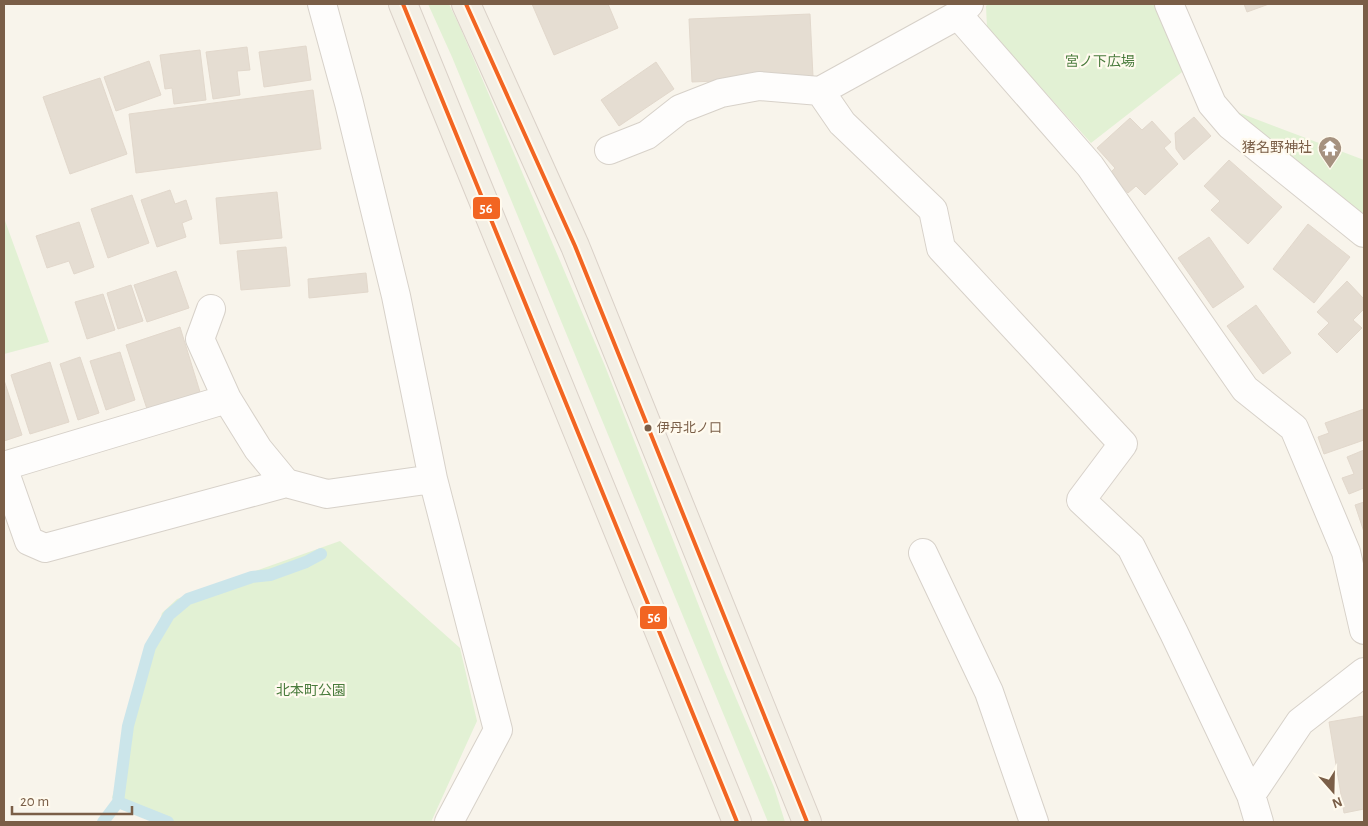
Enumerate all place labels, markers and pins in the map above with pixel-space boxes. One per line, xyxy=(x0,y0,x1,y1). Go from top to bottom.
temple icon: 猪名野神社 xyxy=(1317,135,1343,169)
place label: 猪名野神社 xyxy=(1242,140,1312,155)
place label: 伊丹北ノ口 xyxy=(657,420,722,435)
marker: 伊丹北ノ口 xyxy=(643,423,653,433)

